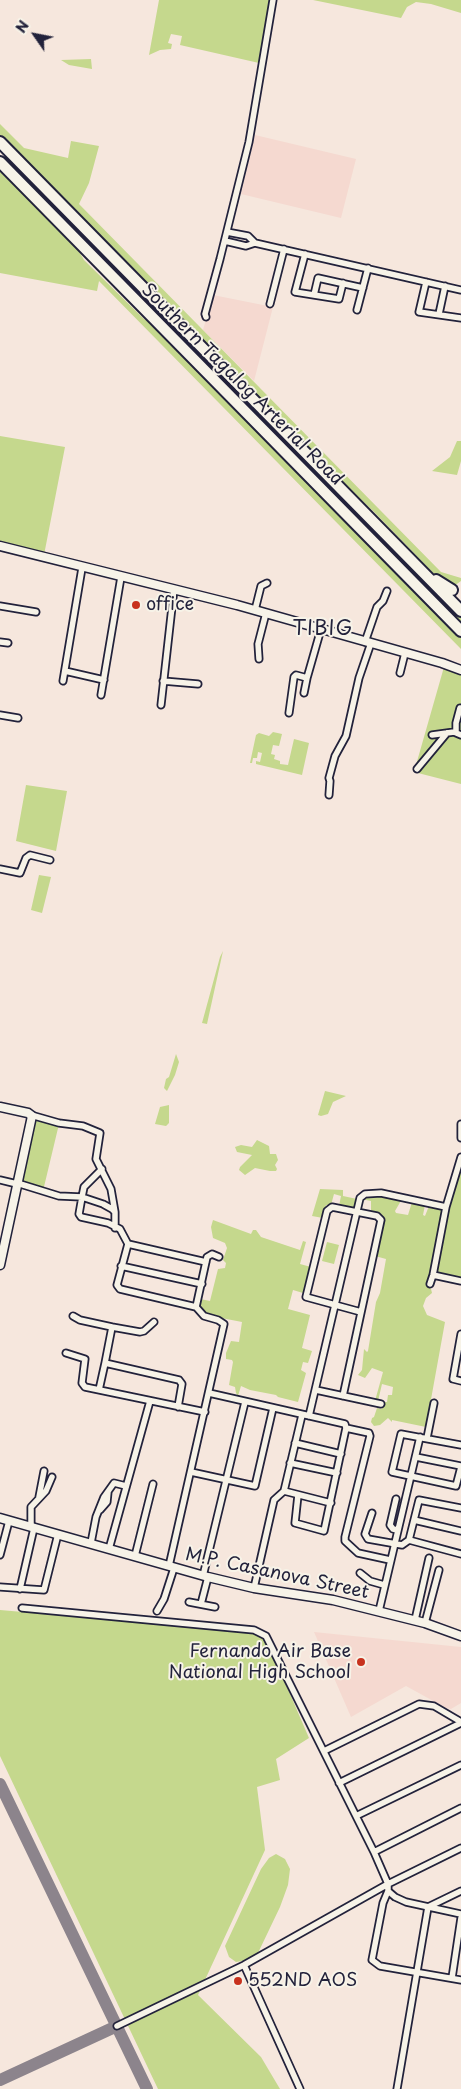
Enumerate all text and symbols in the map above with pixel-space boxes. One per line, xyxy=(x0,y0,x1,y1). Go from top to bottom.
north arrow xyxy=(10,10,60,60)
text: N xyxy=(10,16,34,37)
street label: Southern Tagalog Arterial Road xyxy=(137,280,347,490)
place label: office xyxy=(146,594,194,616)
marker: office xyxy=(130,599,142,611)
district label: TIBIG xyxy=(292,617,354,641)
street label: M.P. Casanova Street xyxy=(183,1544,371,1604)
place label: Fernando Air Base National High School xyxy=(169,1641,351,1684)
marker: Fernando Air Base National High School xyxy=(355,1656,367,1668)
place label: 552ND AOS xyxy=(248,1970,357,1992)
marker: 552ND AOS xyxy=(232,1975,244,1987)

